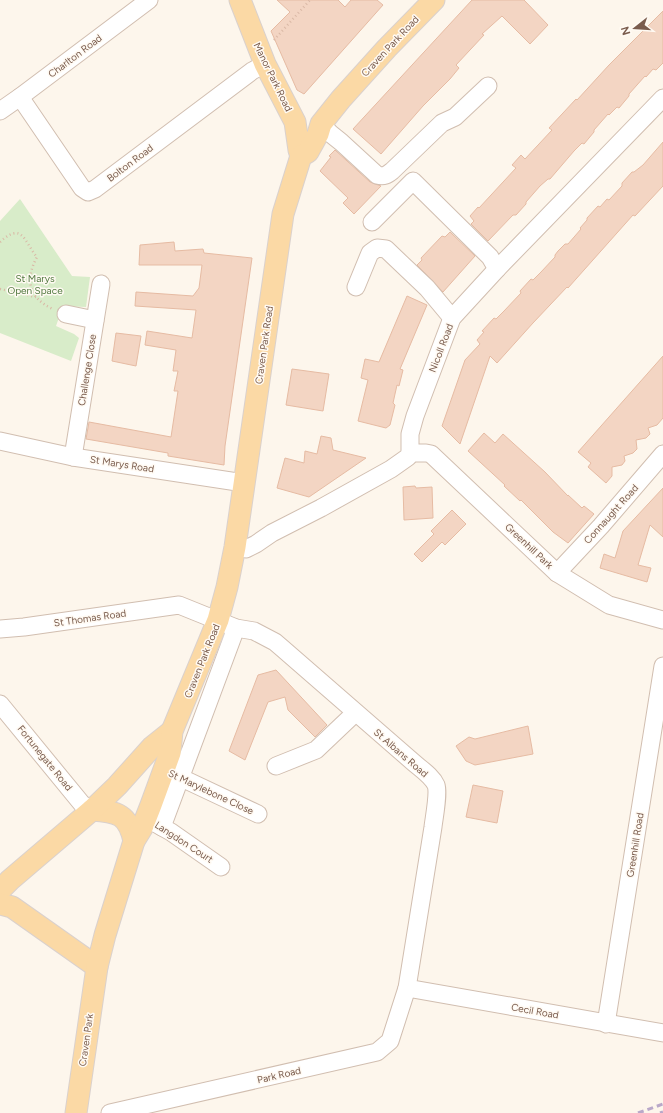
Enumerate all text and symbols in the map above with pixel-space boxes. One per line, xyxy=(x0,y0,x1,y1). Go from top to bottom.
north arrow xyxy=(615,8,655,48)
street label: Craven Park Road xyxy=(358,13,422,79)
text: N xyxy=(618,25,633,37)
street label: Charlton Road xyxy=(45,31,105,80)
street label: Manor Park Road xyxy=(251,40,295,114)
street label: Bolton Road xyxy=(104,141,156,185)
park label: St Marys Open Space xyxy=(7,272,63,297)
street label: Craven Park Road xyxy=(252,305,276,385)
street label: Nicoll Road xyxy=(426,322,456,374)
street label: Challenge Close xyxy=(75,333,99,407)
street label: St Marys Road xyxy=(89,453,155,476)
street label: Connaught Road xyxy=(581,481,641,546)
street label: Greenhill Park xyxy=(502,520,556,572)
street label: St Thomas Road xyxy=(53,606,127,630)
street label: Craven Park Road xyxy=(181,622,223,700)
street label: Fortunegate Road xyxy=(15,723,76,794)
street label: St Albans Road xyxy=(371,726,431,780)
street label: St Marylebone Close xyxy=(166,767,256,818)
street label: Greenhill Road xyxy=(623,812,647,878)
street label: Langdon Court xyxy=(152,818,216,866)
street label: Cecil Road xyxy=(510,1000,560,1022)
street label: Craven Park xyxy=(76,1013,96,1067)
street label: Park Road xyxy=(256,1064,302,1086)

